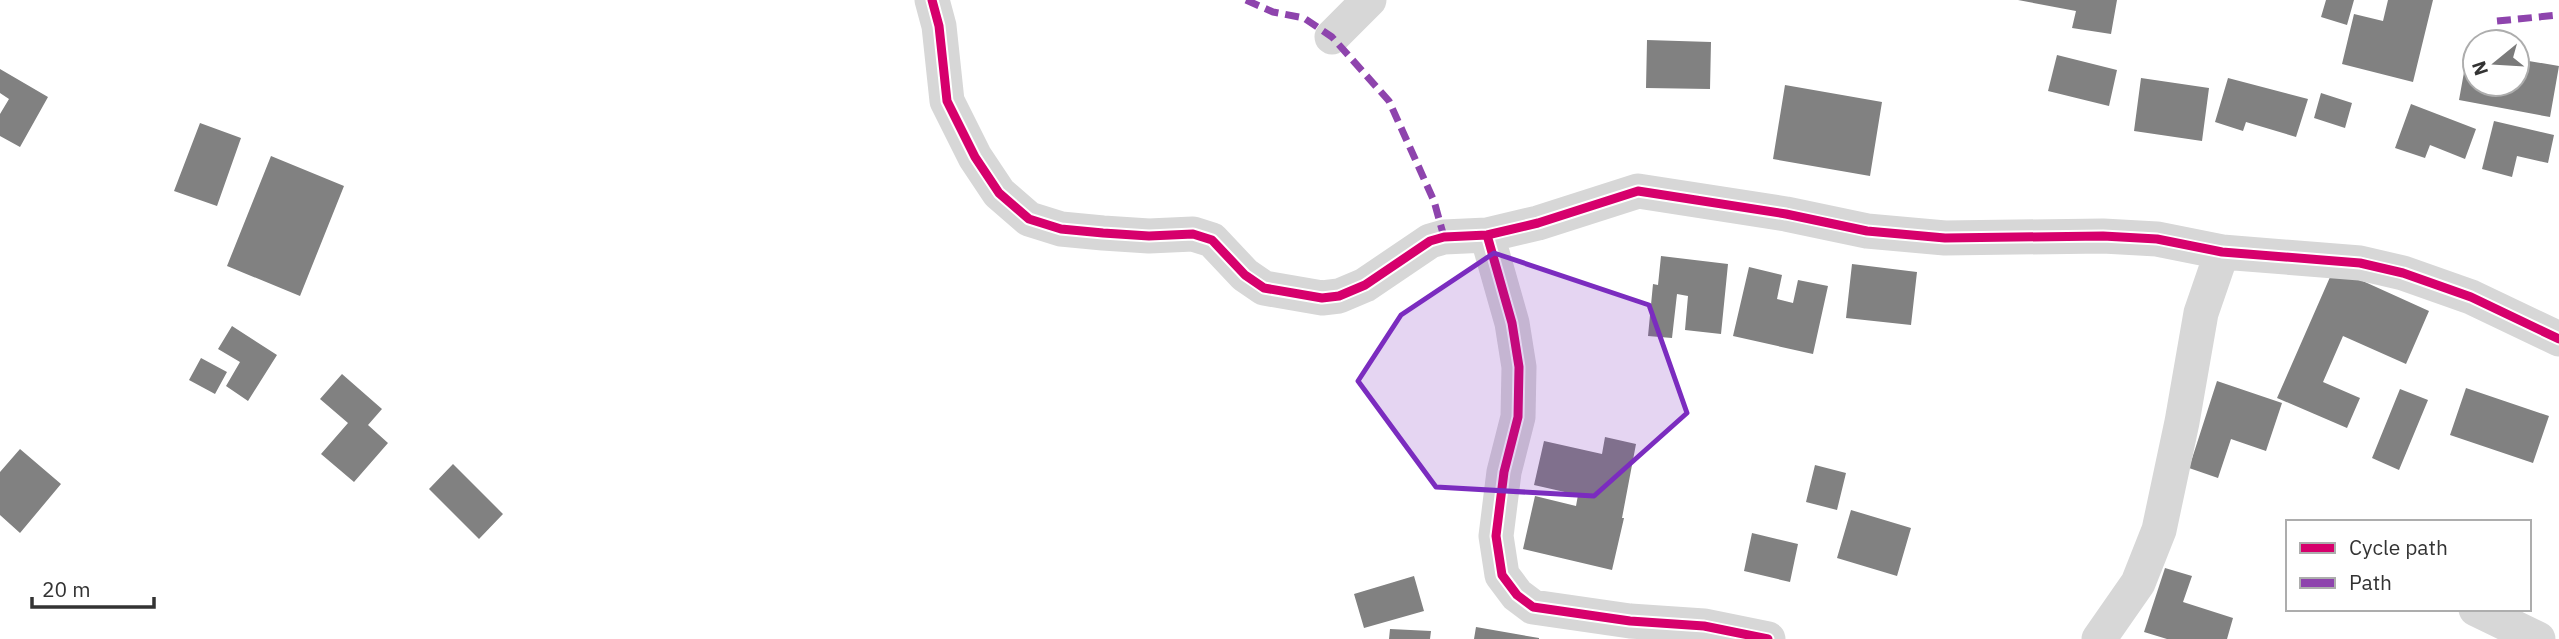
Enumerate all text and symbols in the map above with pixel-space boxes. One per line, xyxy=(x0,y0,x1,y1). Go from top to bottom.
north arrow xyxy=(2461,28,2531,98)
text: N xyxy=(2466,58,2493,79)
legend xyxy=(2286,520,2531,611)
text: Cycle path xyxy=(2349,533,2448,561)
scale bar xyxy=(32,566,154,610)
text: Path xyxy=(2349,568,2392,596)
text: 20 m xyxy=(42,575,91,603)

